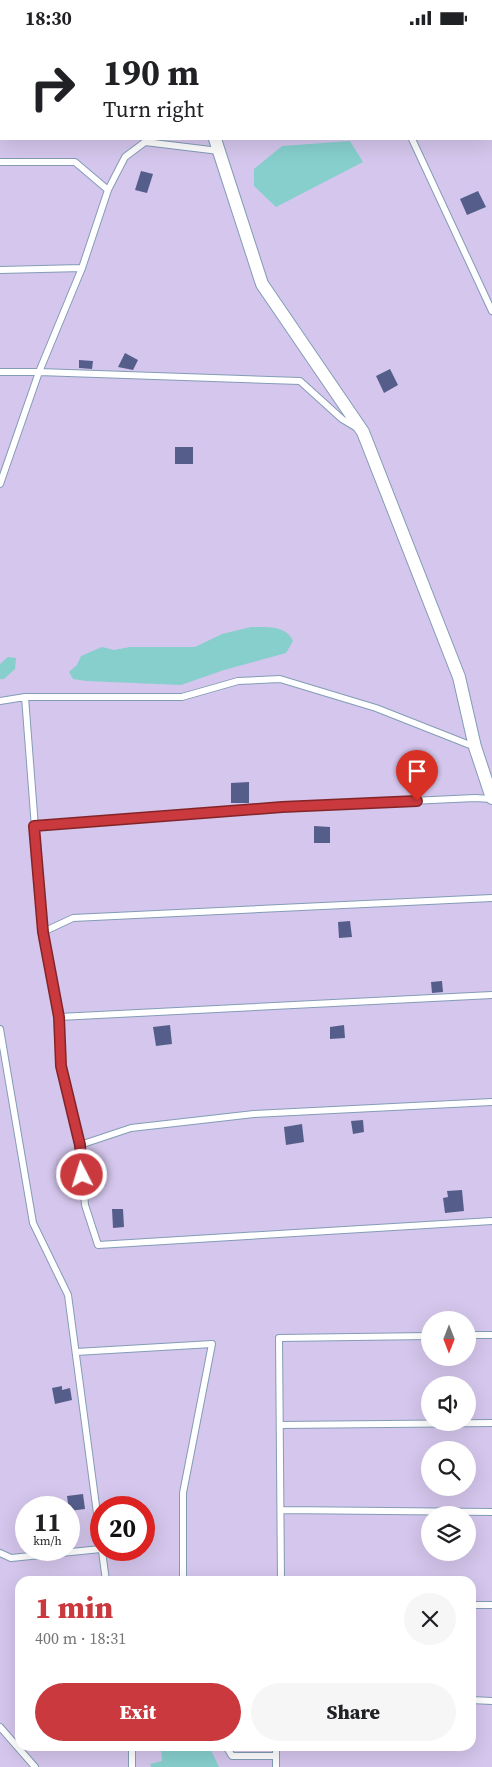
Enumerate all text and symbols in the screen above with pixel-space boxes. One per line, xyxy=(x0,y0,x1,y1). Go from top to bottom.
text: 18:30 xyxy=(25,5,72,31)
text: 190 m xyxy=(103,49,199,97)
icon: right xyxy=(20,55,85,120)
text: Turn right xyxy=(103,94,204,124)
pin xyxy=(396,750,438,801)
icon: arrive xyxy=(403,757,431,785)
position arrow xyxy=(55,1148,107,1200)
north arrow xyxy=(421,1311,476,1366)
map controls xyxy=(421,1311,476,1561)
button: sound xyxy=(421,1376,476,1431)
button: search xyxy=(421,1441,476,1496)
speed limit sign: 20 xyxy=(90,1496,155,1561)
text: 11 xyxy=(34,1505,61,1539)
button: layers xyxy=(421,1506,476,1561)
text: km/h xyxy=(33,1533,62,1549)
text: 1 min xyxy=(35,1587,113,1628)
button: close xyxy=(404,1593,456,1645)
text: 400 m · 18:31 xyxy=(35,1627,126,1649)
button: Exit xyxy=(35,1683,241,1741)
button: Share xyxy=(251,1683,456,1741)

